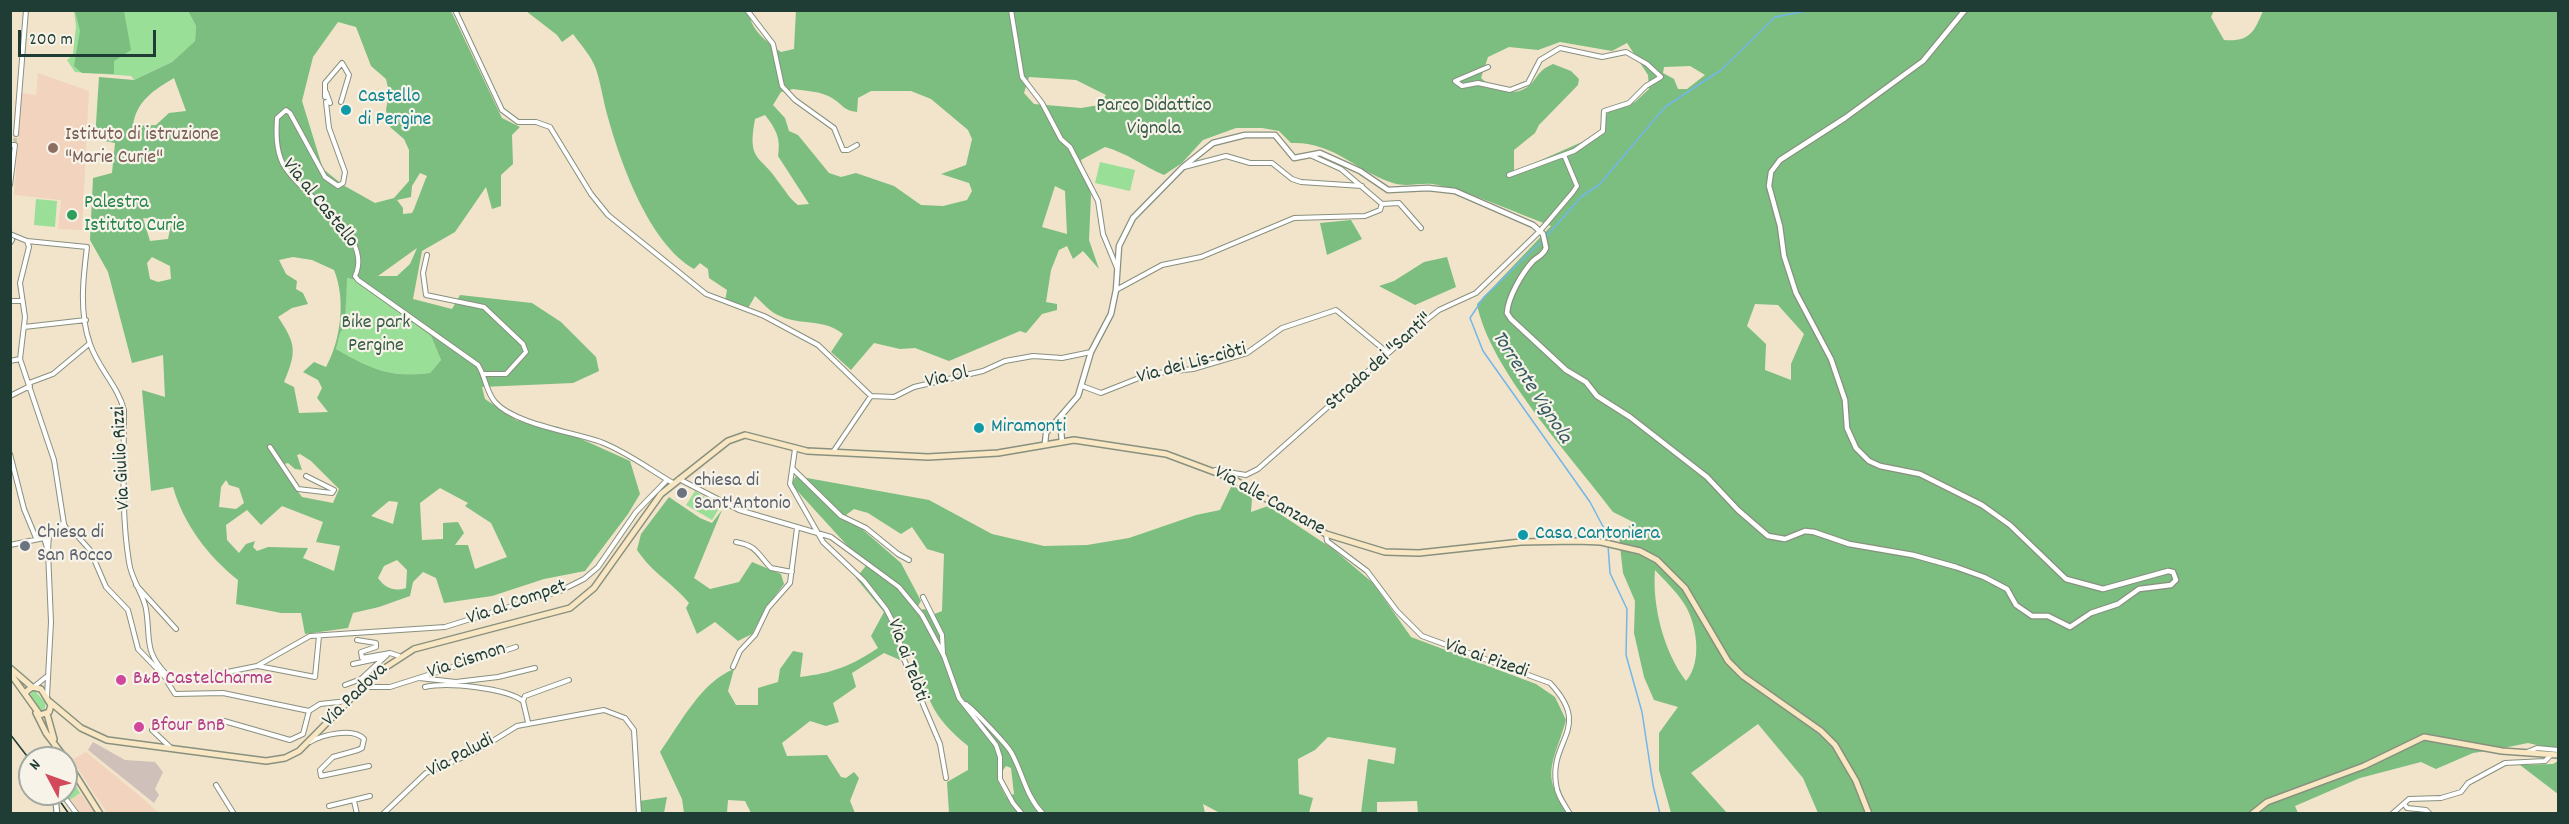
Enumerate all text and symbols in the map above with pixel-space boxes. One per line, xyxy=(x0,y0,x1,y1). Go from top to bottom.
scale bar xyxy=(21,18,159,56)
text: 200 m xyxy=(29,28,73,53)
place label: Castello di Pergine xyxy=(358,86,431,133)
park label: Parco Didattico Vignola xyxy=(1096,95,1212,142)
marker: Castello di Pergine xyxy=(339,103,353,117)
place label: Istituto di istruzione "Marie Curie" xyxy=(65,124,219,171)
marker: Istituto di istruzione "Marie Curie" xyxy=(46,141,60,155)
street label: Via al Castello xyxy=(276,154,362,254)
place label: Palestra Istituto Curie xyxy=(84,192,185,239)
marker: Palestra Istituto Curie xyxy=(65,208,79,222)
street label: Strada dei "Santi" xyxy=(1322,309,1438,417)
park label: Bike park Pergine xyxy=(342,312,410,359)
water label: Torrente Vignola xyxy=(1484,327,1576,449)
street label: Via dei Lis-ciòti xyxy=(1135,339,1249,391)
street label: Via Ol xyxy=(923,362,971,396)
street label: Via Giulio Rizzi xyxy=(108,406,138,510)
place label: Miramonti xyxy=(991,416,1066,440)
marker: Miramonti xyxy=(972,421,986,435)
street label: Via alle Canzane xyxy=(1209,462,1329,542)
place label: chiesa di Sant'Antonio xyxy=(694,470,791,517)
marker: chiesa di Sant'Antonio xyxy=(675,486,689,500)
place label: Chiesa di San Rocco xyxy=(37,522,113,569)
place label: Casa Cantoniera xyxy=(1535,523,1660,547)
marker: Casa Cantoniera xyxy=(1516,528,1530,542)
marker: Chiesa di San Rocco xyxy=(18,539,32,553)
street label: Via al Compet xyxy=(464,576,570,632)
street label: Via ai Telòti xyxy=(880,616,932,706)
street label: Via ai Pizedi xyxy=(1441,634,1531,686)
street label: Via Cismon xyxy=(425,638,509,686)
street label: Via Padova xyxy=(318,659,394,733)
place label: B&B CastelCharme xyxy=(133,668,272,692)
marker: B&B CastelCharme xyxy=(114,673,128,687)
place label: Bfour BnB xyxy=(151,715,225,739)
marker: Bfour BnB xyxy=(132,720,146,734)
street label: Via Paludi xyxy=(424,729,498,785)
north arrow xyxy=(18,746,78,806)
text: N xyxy=(24,755,47,776)

